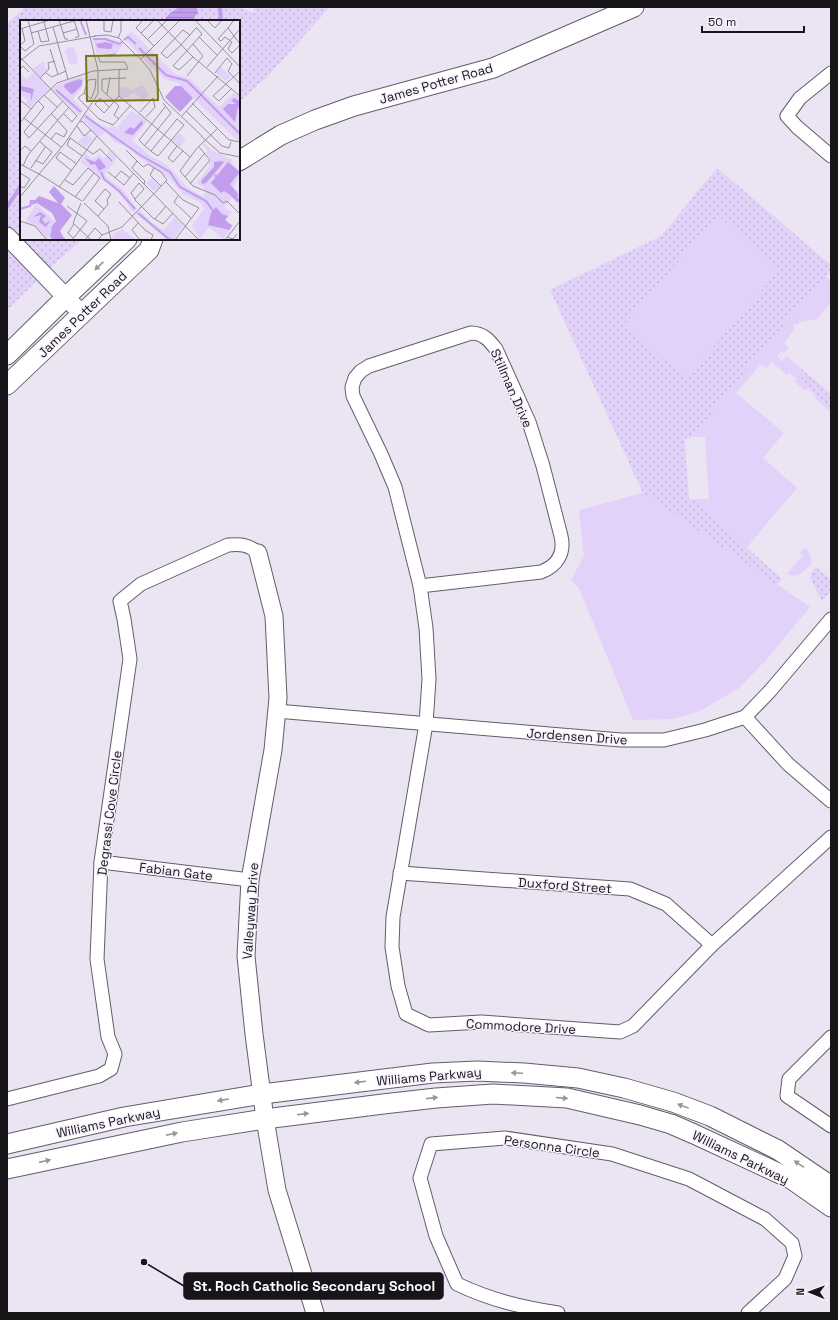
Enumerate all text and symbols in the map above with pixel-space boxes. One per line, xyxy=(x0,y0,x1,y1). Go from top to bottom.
scale bar xyxy=(702,8,804,34)
text: 50 m xyxy=(708,14,736,30)
inset map xyxy=(20,20,240,240)
street label: James Potter Road xyxy=(377,59,495,108)
one-way arrow xyxy=(94,261,104,271)
street label: James Potter Road xyxy=(34,267,131,361)
street label: Stillman Drive xyxy=(487,346,537,430)
street label: Jordensen Drive xyxy=(526,724,628,749)
street label: Degrassi Cove Circle xyxy=(93,750,126,877)
street label: Fabian Gate xyxy=(138,859,214,884)
street label: Valleyway Drive xyxy=(239,862,262,960)
street label: Duxford Street xyxy=(518,874,612,897)
street label: Commodore Drive xyxy=(466,1015,576,1038)
street label: Williams Parkway xyxy=(376,1063,482,1090)
one-way arrow xyxy=(511,1069,523,1076)
one-way arrow xyxy=(353,1079,366,1085)
one-way arrow xyxy=(426,1095,438,1102)
one-way arrow xyxy=(556,1095,568,1102)
one-way arrow xyxy=(217,1097,230,1103)
one-way arrow xyxy=(676,1102,688,1108)
street label: Williams Parkway xyxy=(55,1103,162,1142)
one-way arrow xyxy=(297,1111,309,1117)
street label: Williams Parkway xyxy=(690,1127,792,1188)
one-way arrow xyxy=(166,1131,178,1137)
street label: Personna Circle xyxy=(503,1131,601,1162)
one-way arrow xyxy=(39,1157,51,1163)
one-way arrow xyxy=(793,1160,804,1168)
north arrow xyxy=(790,1272,830,1312)
callout: St. Roch Catholic Secondary School xyxy=(184,1273,443,1299)
text: St. Roch Catholic Secondary School xyxy=(193,1277,435,1295)
text: N xyxy=(793,1288,807,1296)

